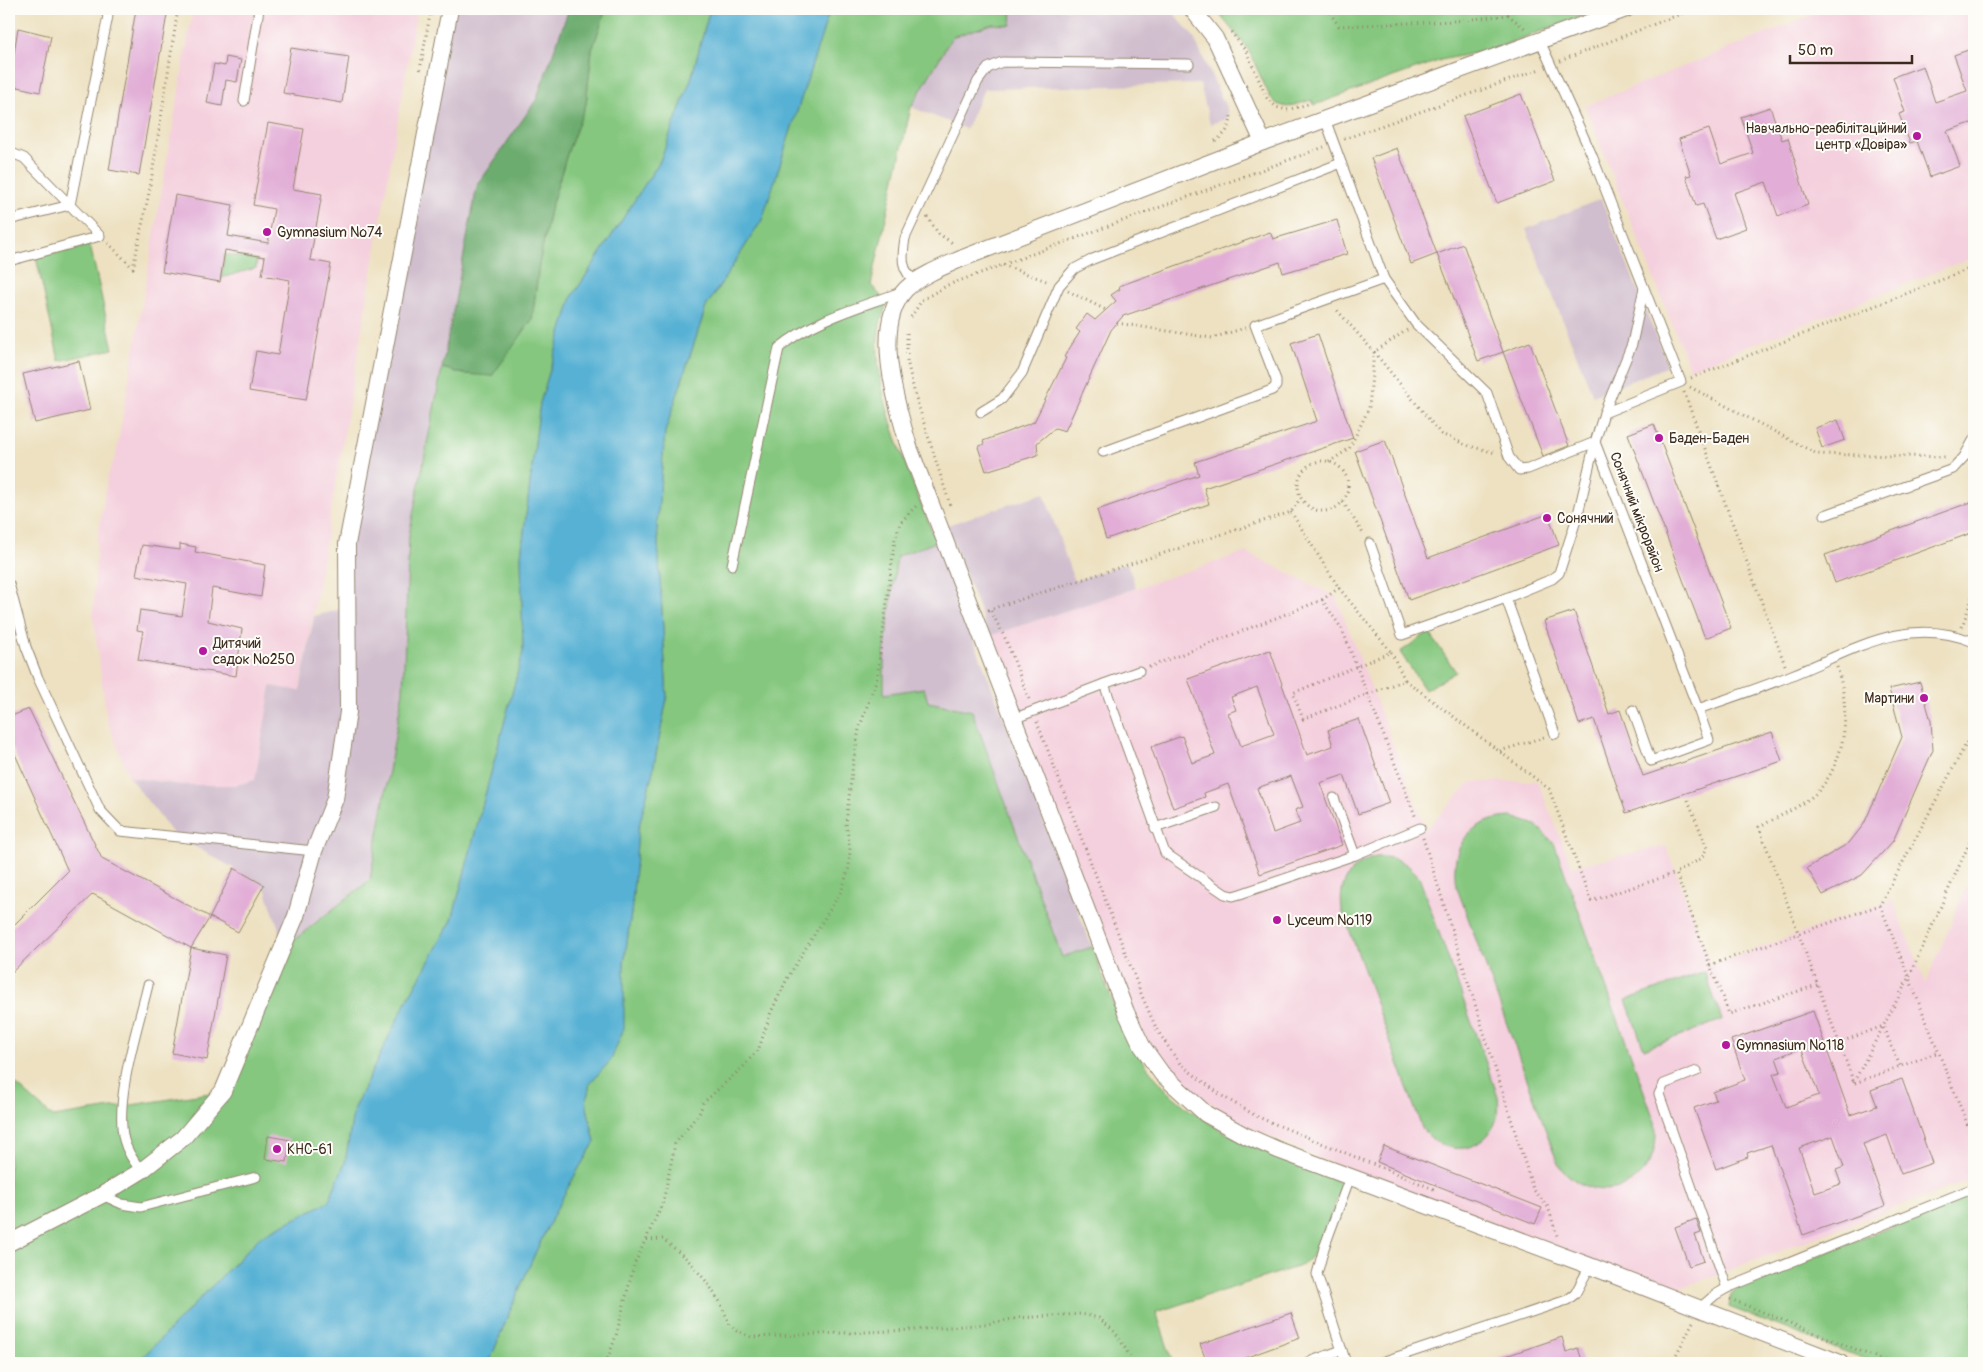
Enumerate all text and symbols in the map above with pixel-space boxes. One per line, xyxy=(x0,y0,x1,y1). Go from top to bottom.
scale bar xyxy=(1790,32,1913,64)
text: 50 m xyxy=(1798,41,1833,60)
place label: Навчально-реабілітаційний центр «Довіра» xyxy=(1745,120,1907,153)
marker: Навчально-реабілітаційний центр «Довіра» xyxy=(1911,130,1923,142)
place label: Gymnasium №74 xyxy=(277,224,382,241)
marker: Gymnasium №74 xyxy=(261,226,273,238)
place label: Баден-Баден xyxy=(1669,430,1749,447)
marker: Баден-Баден xyxy=(1653,432,1665,444)
street label: Сонячний мікрорайон xyxy=(1606,450,1668,574)
place label: Сонячний xyxy=(1557,510,1614,527)
marker: Сонячний xyxy=(1541,512,1553,524)
place label: Дитячий садок №250 xyxy=(212,635,295,668)
marker: Дитячий садок №250 xyxy=(197,645,209,657)
place label: Мартини xyxy=(1864,690,1914,707)
marker: Мартини xyxy=(1918,692,1930,704)
place label: Lyceum №119 xyxy=(1287,912,1372,929)
marker: Lyceum №119 xyxy=(1271,914,1283,926)
place label: Gymnasium №118 xyxy=(1736,1037,1844,1054)
marker: Gymnasium №118 xyxy=(1720,1039,1732,1051)
place label: КНС-61 xyxy=(287,1141,332,1158)
marker: КНС-61 xyxy=(271,1143,283,1155)

